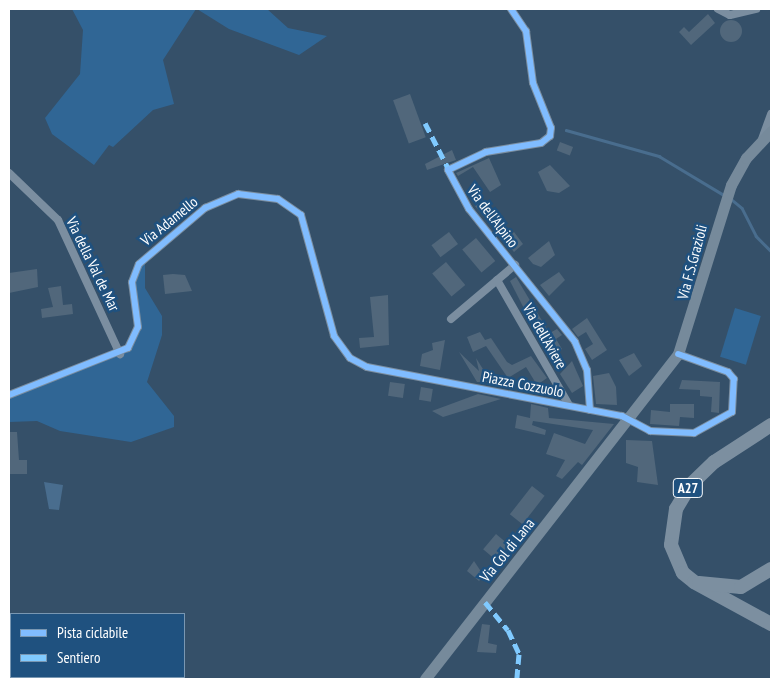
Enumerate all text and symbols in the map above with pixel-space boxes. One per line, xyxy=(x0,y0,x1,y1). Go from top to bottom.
street label: Via dell'Alpino xyxy=(464,181,522,251)
street label: Via Adamello xyxy=(137,192,201,250)
street label: Via della Val de Mar xyxy=(62,214,124,314)
street label: Via F.S.Grazioli xyxy=(673,223,711,301)
street label: Via dell'Aviere xyxy=(519,300,571,372)
street label: Piazza Cozzuolo xyxy=(481,367,565,401)
road number: A27 xyxy=(672,476,704,499)
street label: Via Col di Lana xyxy=(476,515,538,585)
legend xyxy=(10,613,185,678)
text: Pista ciclabile xyxy=(57,623,128,642)
text: Sentiero xyxy=(57,648,100,667)

